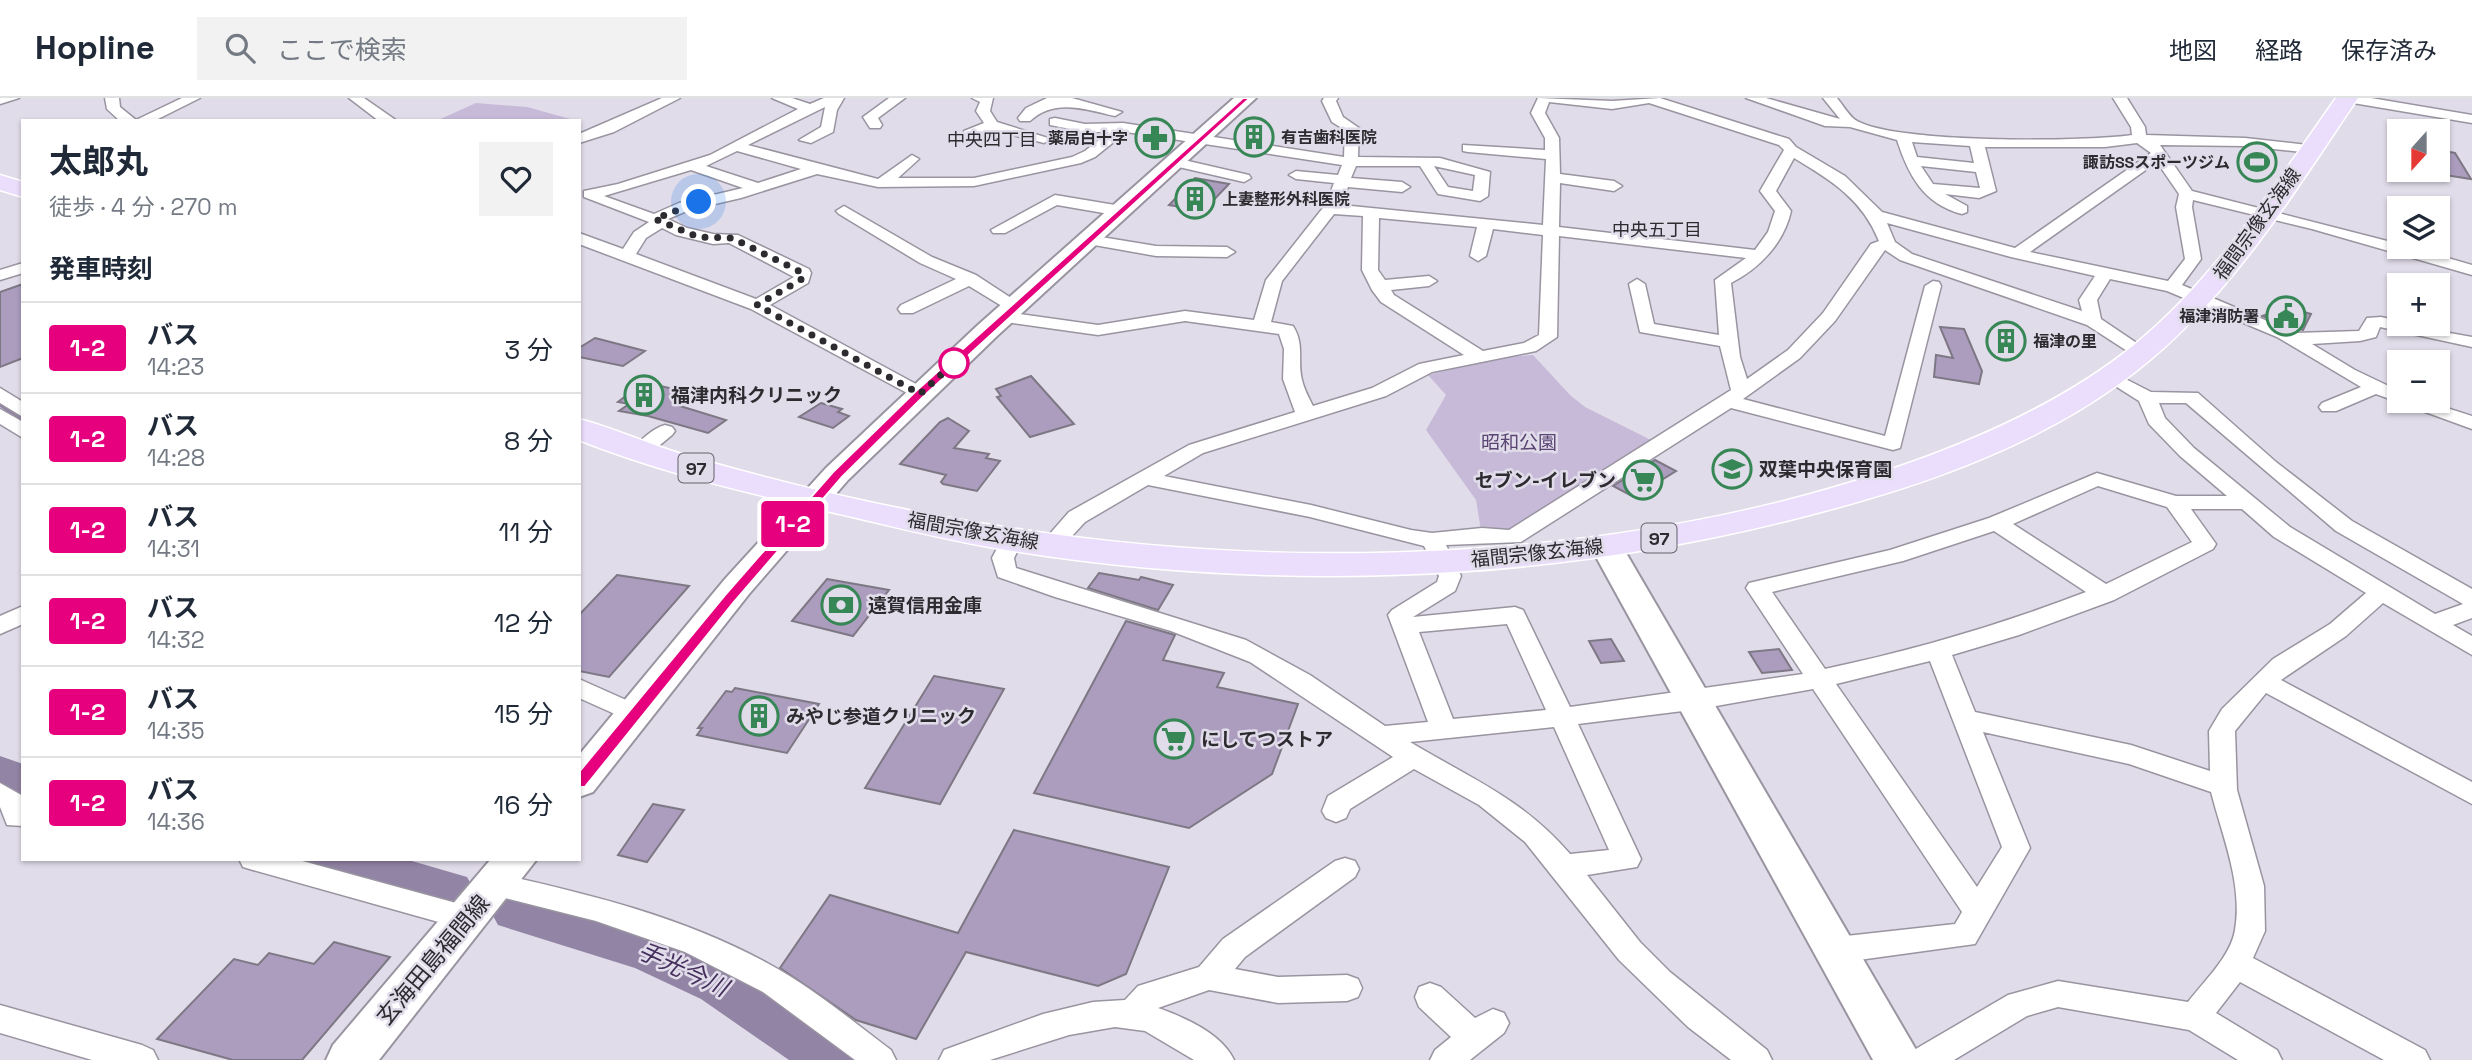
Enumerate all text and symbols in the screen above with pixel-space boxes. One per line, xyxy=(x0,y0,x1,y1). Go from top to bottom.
search box xyxy=(197,17,687,80)
text: Hopline xyxy=(35,27,155,69)
icon: search xyxy=(221,29,259,67)
text: ここで検索 xyxy=(277,33,407,67)
text: 地図 xyxy=(2169,35,2217,66)
text: 経路 xyxy=(2255,35,2303,66)
text: 保存済み xyxy=(2341,35,2437,66)
building icon: 有吉歯科医院 xyxy=(1233,116,1275,158)
pharmacy icon: 薬局白十字 xyxy=(1134,117,1176,159)
north arrow xyxy=(2387,119,2450,182)
map controls xyxy=(2387,119,2450,413)
place label: 有吉歯科医院 xyxy=(1281,127,1377,148)
district label: 中央四丁目 xyxy=(947,128,1037,151)
place label: 薬局白十字 xyxy=(1048,128,1128,149)
text: 太郎丸 xyxy=(49,141,148,183)
sports icon: 諏訪SSスポーツジム xyxy=(2236,141,2278,183)
button: heart xyxy=(479,142,553,216)
place label: 諏訪SSスポーツジム xyxy=(2083,152,2230,173)
street label: 福間宗像玄海線 xyxy=(2208,163,2306,285)
building icon: 上妻整形外科医院 xyxy=(1174,178,1216,220)
your location xyxy=(681,184,716,219)
place label: 上妻整形外科医院 xyxy=(1222,189,1350,210)
text: 徒歩 · 4 分 · 270 m xyxy=(49,192,237,222)
button: layers xyxy=(2387,196,2450,259)
district label: 中央五丁目 xyxy=(1612,218,1702,241)
text: 発車時刻 xyxy=(49,252,153,286)
button: + xyxy=(2387,273,2450,336)
public building icon: 福津消防署 xyxy=(2265,295,2307,337)
place label: 福津消防署 xyxy=(2179,306,2259,327)
text: バス xyxy=(147,318,199,352)
building icon: 福津の里 xyxy=(1985,320,2027,362)
place label: 福津の里 xyxy=(2033,331,2097,352)
text: 1-2 xyxy=(70,332,105,363)
text: 3 分 xyxy=(505,333,553,367)
unlabelled marker xyxy=(939,348,969,378)
button: − xyxy=(2387,350,2450,413)
text: 14:23 xyxy=(147,352,205,382)
building icon: 福津内科クリニック xyxy=(623,374,665,416)
place label: 福津内科クリニック xyxy=(671,383,842,408)
text: バス xyxy=(147,409,199,443)
text: 1-2 xyxy=(70,423,105,454)
text: 8 分 xyxy=(504,424,553,458)
park label: 昭和公園 xyxy=(1481,430,1557,455)
text: 14:28 xyxy=(147,443,205,473)
school or university icon: 双葉中央保育園 xyxy=(1711,448,1753,490)
road number: 97 xyxy=(678,454,714,482)
place label: 双葉中央保育園 xyxy=(1759,457,1892,482)
supermarket icon: セブン-イレブン xyxy=(1622,459,1664,501)
place label: セブン-イレブン xyxy=(1475,468,1616,493)
text: バス xyxy=(147,500,199,534)
line badge: 1-2 xyxy=(753,501,833,547)
street label: 福間宗像玄海線 xyxy=(905,507,1041,555)
text: 1-2 xyxy=(775,508,811,539)
text: 1-2 xyxy=(70,514,105,545)
text: 11 分 xyxy=(499,515,553,549)
road number: 97 xyxy=(1642,524,1676,552)
text: 14:31 xyxy=(147,534,200,564)
street label: 福間宗像玄海線 xyxy=(1470,534,1604,572)
bank icon: 遠賀信用金庫 xyxy=(820,584,862,626)
text: バス xyxy=(147,591,199,625)
place label: 遠賀信用金庫 xyxy=(868,593,982,618)
text: 1-2 xyxy=(70,605,105,636)
text: 12 分 xyxy=(494,606,553,640)
text: 14:32 xyxy=(147,625,205,655)
text: バス xyxy=(147,682,199,716)
building icon: みやじ参道クリニック xyxy=(738,695,780,737)
text: 1-2 xyxy=(70,696,105,727)
text: 15 分 xyxy=(494,697,553,731)
place label: みやじ参道クリニック xyxy=(786,704,976,729)
text: 14:35 xyxy=(147,716,204,746)
supermarket icon: にしてつストア xyxy=(1153,718,1195,760)
place label: にしてつストア xyxy=(1201,727,1333,752)
text: バス xyxy=(147,773,199,807)
text: 1-2 xyxy=(70,787,105,818)
text: 16 分 xyxy=(494,788,553,822)
text: 14:36 xyxy=(147,807,205,837)
street label: 玄海田島福間線 xyxy=(370,889,496,1031)
water label: 手光今川 xyxy=(633,935,736,1005)

